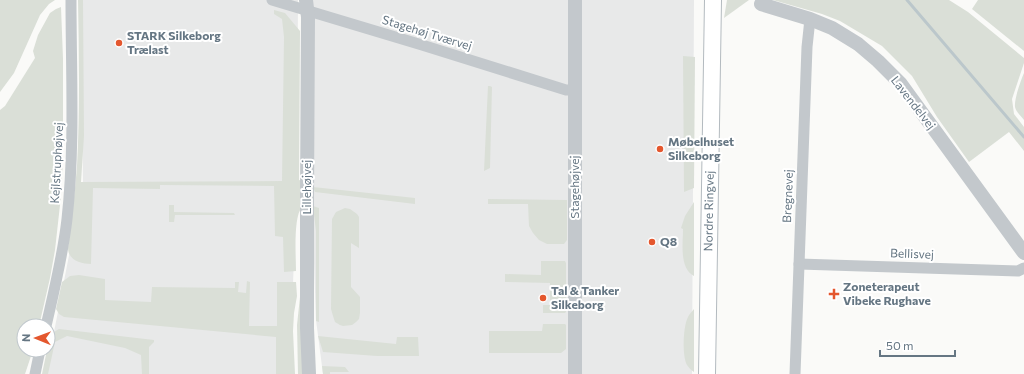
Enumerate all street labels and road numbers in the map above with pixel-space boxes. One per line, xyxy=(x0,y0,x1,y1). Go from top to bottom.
street label: Stagehøj Tværvej xyxy=(381,12,474,52)
street label: Lavendelvej xyxy=(889,73,939,132)
street label: Kejlstruphøjvej xyxy=(47,122,65,204)
street label: Stagehøjvej xyxy=(567,155,581,219)
street label: Lillehøjvej xyxy=(299,160,313,214)
street label: Bregnevej xyxy=(779,169,795,223)
street label: Nordre Ringvej xyxy=(700,170,716,251)
street label: Bellisvej xyxy=(890,245,934,261)

